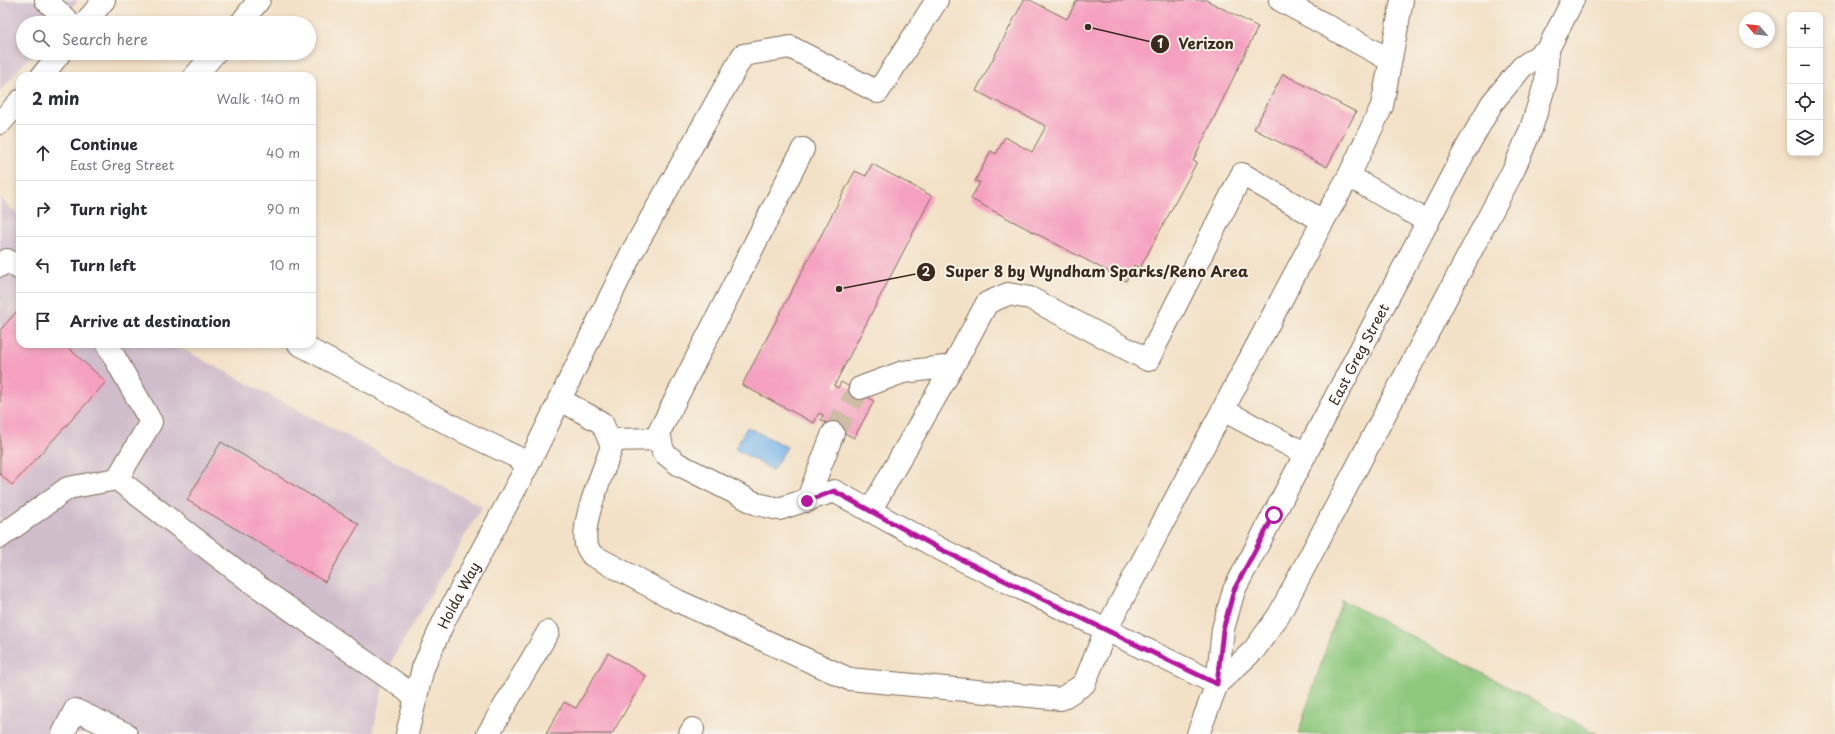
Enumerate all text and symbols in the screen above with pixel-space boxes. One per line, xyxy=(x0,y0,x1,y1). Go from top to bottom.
north arrow xyxy=(1739,12,1775,48)
map controls xyxy=(1787,12,1823,156)
button: + xyxy=(1787,12,1823,48)
search box xyxy=(16,16,316,60)
icon: search xyxy=(30,27,52,49)
text: Search here xyxy=(62,27,148,50)
callout: Verizon xyxy=(1150,30,1242,57)
text: Verizon xyxy=(1178,31,1234,54)
text: 1 xyxy=(1157,34,1163,52)
button: − xyxy=(1787,48,1823,84)
button: locate xyxy=(1787,84,1823,120)
text: 2 min xyxy=(32,85,79,111)
text: Walk · 140 m xyxy=(217,89,300,108)
button: layers xyxy=(1787,120,1823,156)
text: Continue xyxy=(70,132,138,155)
icon: ahead xyxy=(32,142,54,164)
text: 40 m xyxy=(266,143,300,162)
text: East Greg Street xyxy=(70,155,174,174)
text: Turn right xyxy=(70,197,147,220)
icon: right xyxy=(32,198,54,220)
text: 90 m xyxy=(267,199,300,218)
text: Turn left xyxy=(70,253,136,276)
icon: left xyxy=(32,254,54,276)
text: 10 m xyxy=(270,255,300,274)
callout: Super 8 by Wyndham Sparks/Reno Area xyxy=(916,258,1257,285)
text: Super 8 by Wyndham Sparks/Reno Area xyxy=(946,259,1249,282)
text: 2 xyxy=(922,262,931,280)
street label: East Greg Street xyxy=(1323,299,1394,409)
text: Arrive at destination xyxy=(70,309,231,332)
icon: arrive xyxy=(32,310,54,332)
route end xyxy=(798,492,816,510)
route start xyxy=(1265,506,1283,524)
street label: Holda Way xyxy=(432,558,485,632)

